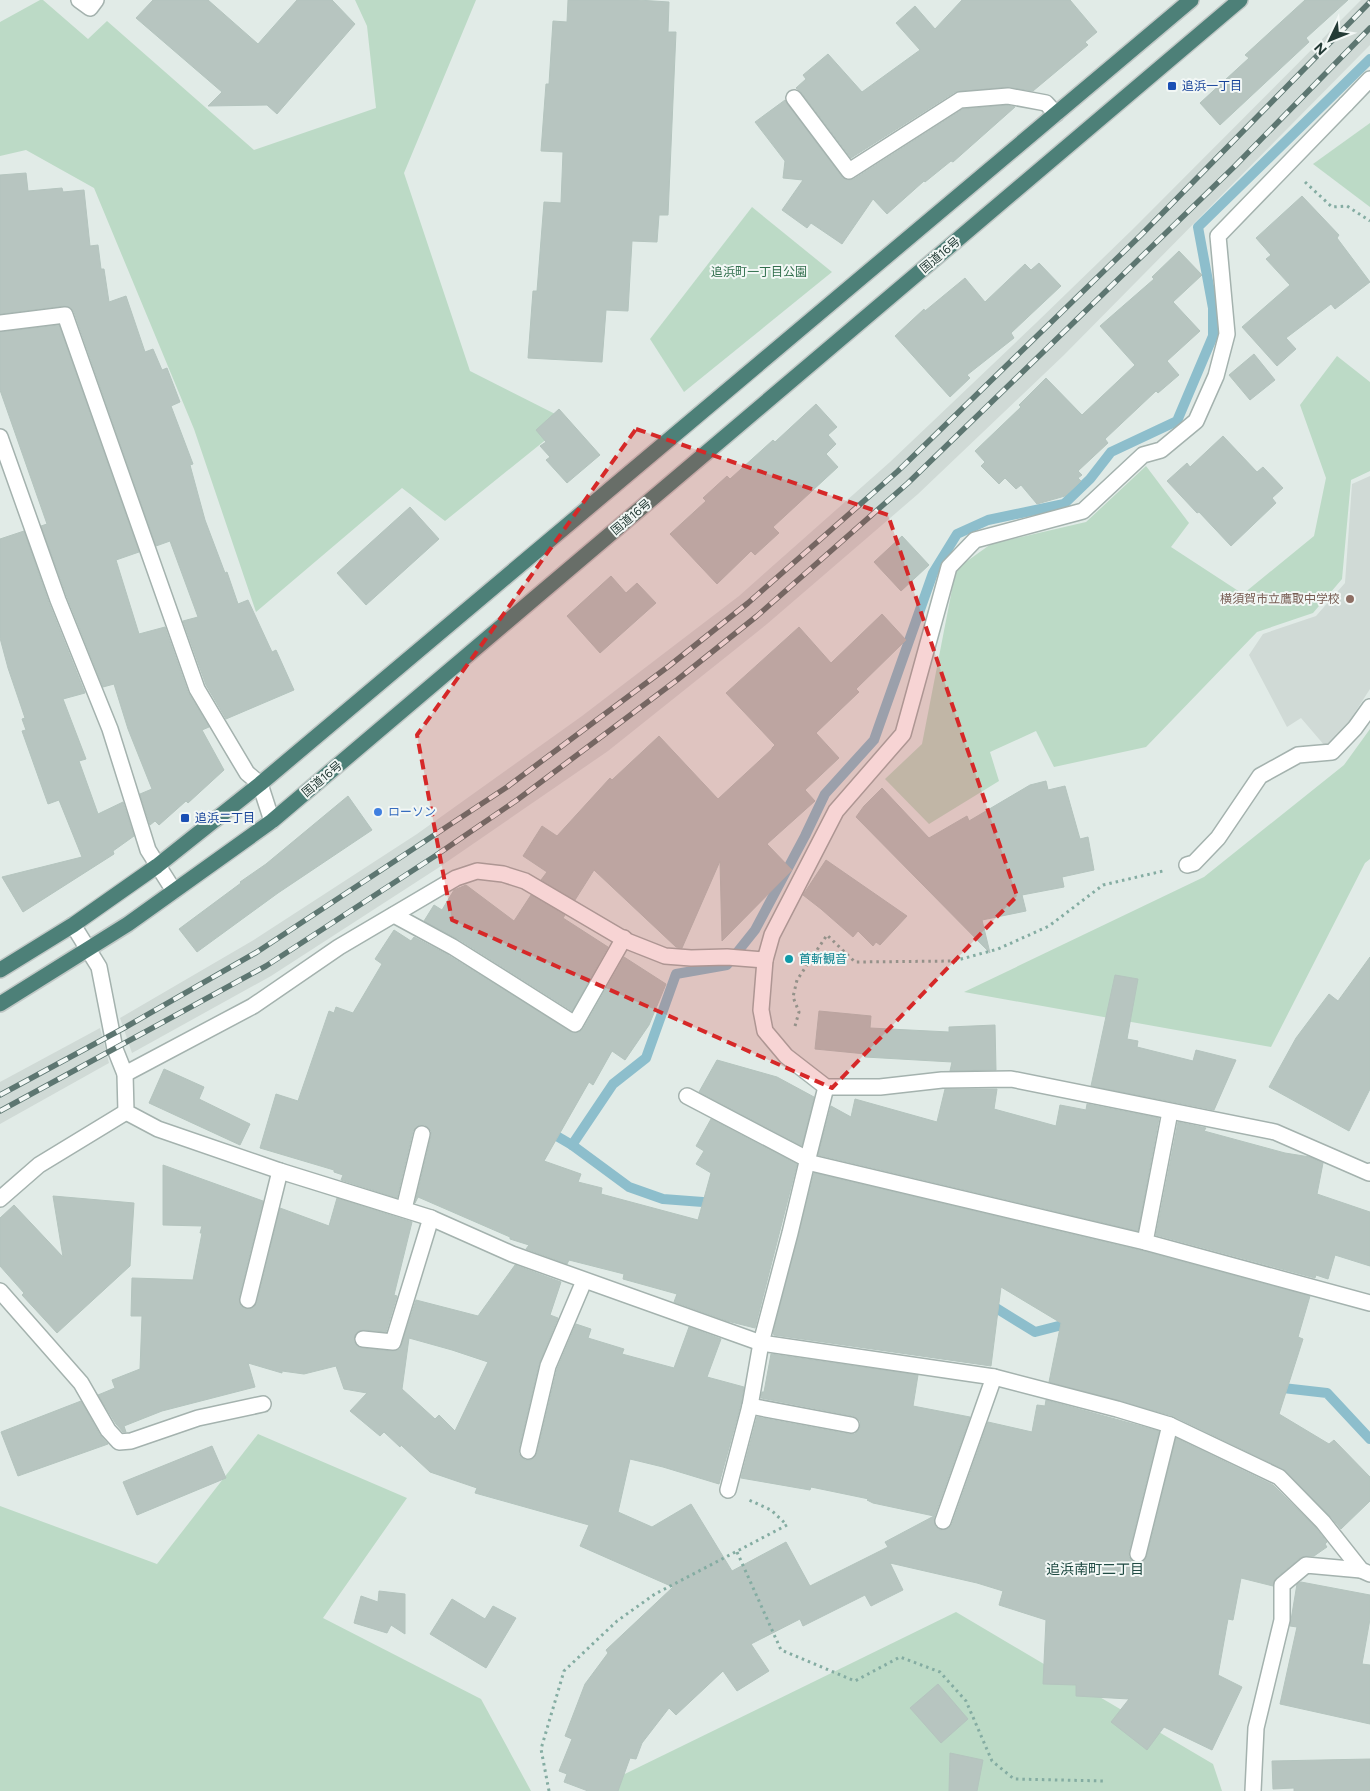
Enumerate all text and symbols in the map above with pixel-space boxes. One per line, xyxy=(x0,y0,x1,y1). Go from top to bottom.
north arrow xyxy=(1305,15,1355,65)
text: N xyxy=(1311,39,1331,58)
place label: 追浜一丁目 xyxy=(1182,79,1242,93)
marker: 追浜一丁目 xyxy=(1166,80,1178,92)
street label: 国道16号 xyxy=(917,234,963,276)
park label: 追浜町一丁目公園 xyxy=(711,265,807,279)
street label: 国道16号 xyxy=(608,496,654,538)
place label: 横須賀市立鷹取中学校 xyxy=(1220,592,1340,606)
marker: 横須賀市立鷹取中学校 xyxy=(1344,593,1356,605)
street label: 国道16号 xyxy=(299,758,345,800)
place label: ローソン xyxy=(388,805,436,819)
marker: ローソン xyxy=(372,806,384,818)
place label: 追浜二丁目 xyxy=(195,811,255,825)
marker: 追浜二丁目 xyxy=(179,812,191,824)
place label: 首斬観音 xyxy=(799,952,847,966)
marker: 首斬観音 xyxy=(783,953,795,965)
district label: 追浜南町二丁目 xyxy=(1046,1561,1144,1578)

